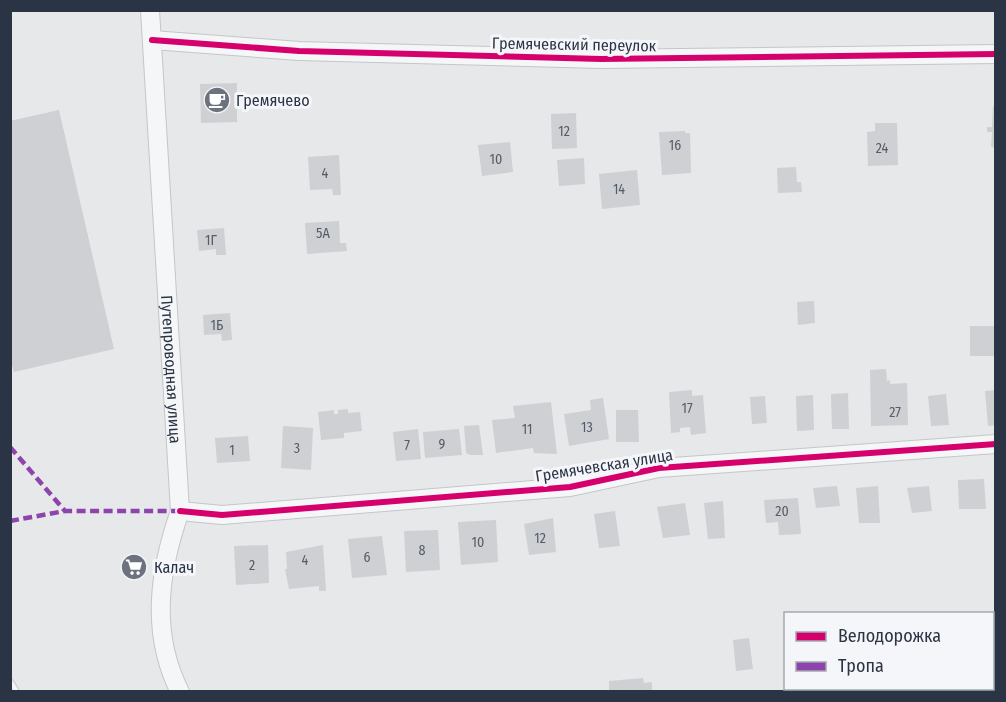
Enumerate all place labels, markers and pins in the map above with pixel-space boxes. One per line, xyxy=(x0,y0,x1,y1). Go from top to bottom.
cafe icon: Гремячево xyxy=(202,85,232,115)
place label: Гремячево xyxy=(236,91,310,110)
supermarket icon: Калач xyxy=(119,552,149,582)
place label: Калач xyxy=(154,558,194,577)

